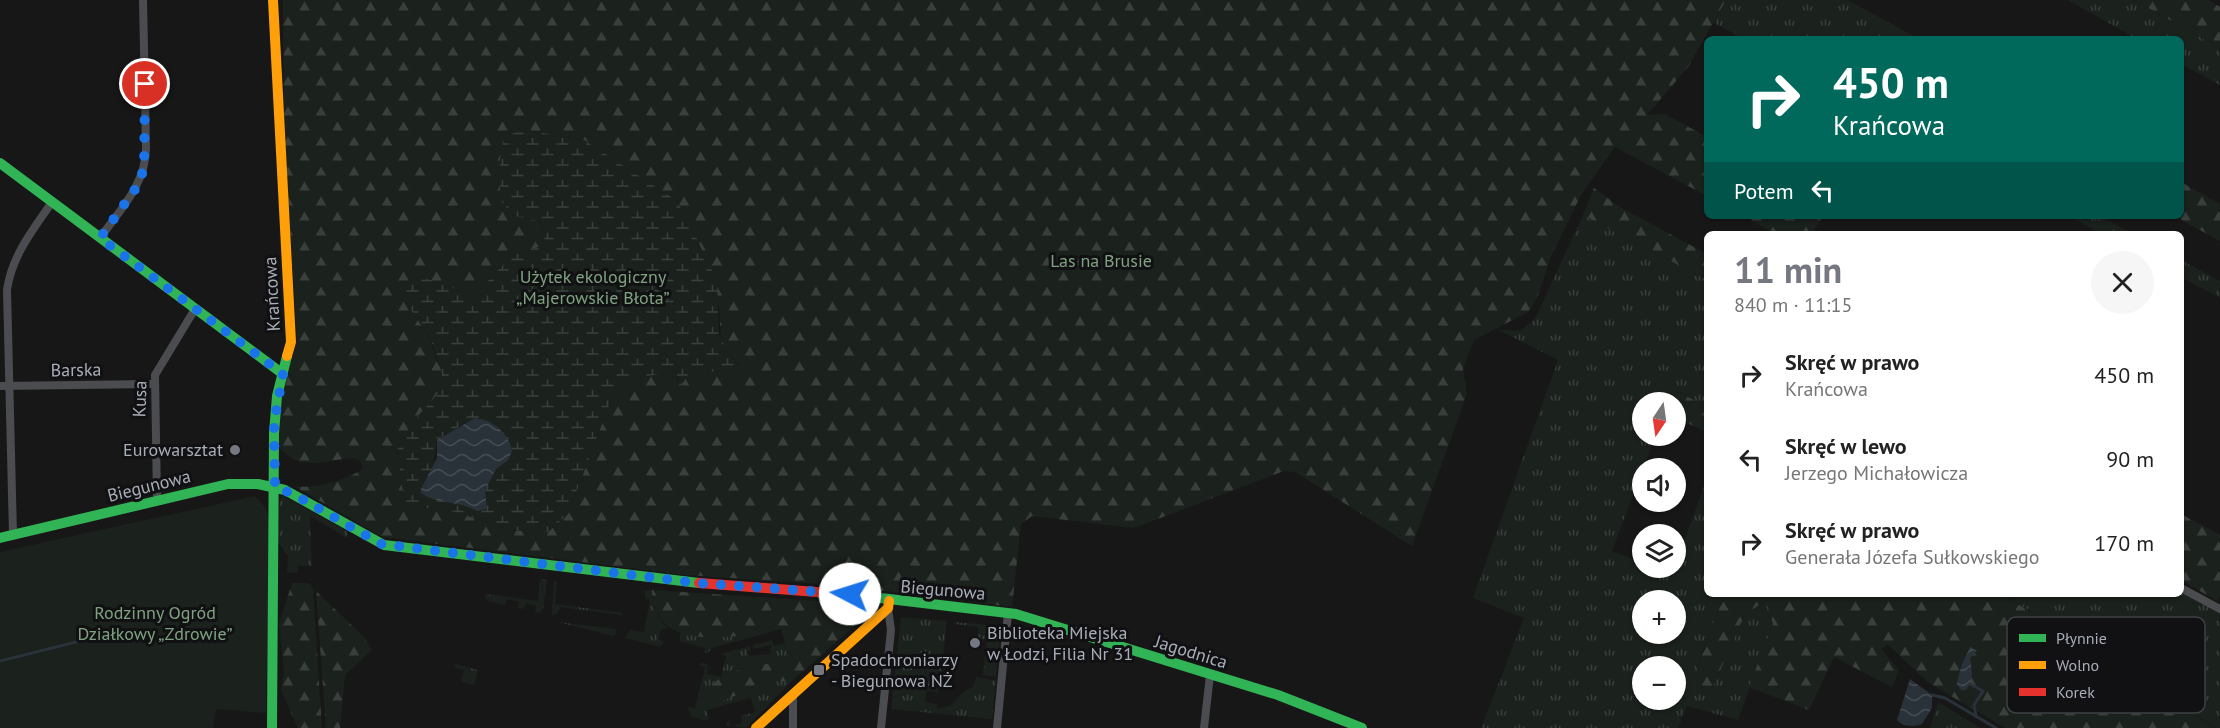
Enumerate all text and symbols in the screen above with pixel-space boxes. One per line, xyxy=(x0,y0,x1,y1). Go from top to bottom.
text: 450 m xyxy=(1833,55,1949,110)
pin xyxy=(119,58,170,109)
icon: right xyxy=(1734,60,1812,138)
icon: arrive xyxy=(128,67,161,100)
text: Krańcowa xyxy=(1833,108,1945,142)
icon: left xyxy=(1806,174,1839,207)
text: Potem xyxy=(1734,177,1794,205)
text: 11 min xyxy=(1734,246,1842,293)
park label: Las na Brusie xyxy=(1050,249,1152,272)
button: close xyxy=(2091,251,2154,314)
street label: Krańcowa xyxy=(258,256,285,332)
park label: Użytek ekologiczny „Majerowskie Błota” xyxy=(516,265,670,309)
text: 840 m · 11:15 xyxy=(1734,292,1852,318)
text: Skręć w prawo xyxy=(1785,348,1919,376)
street label: Barska xyxy=(50,358,102,381)
icon: right xyxy=(1734,359,1767,392)
text: 450 m xyxy=(2094,361,2154,389)
text: Krańcowa xyxy=(1785,376,1868,402)
street label: Kusa xyxy=(127,380,152,418)
north arrow xyxy=(1632,392,1686,446)
map controls xyxy=(1632,392,1686,710)
text: Skręć w lewo xyxy=(1785,432,1906,460)
place label: Eurowarsztat xyxy=(123,438,223,461)
marker: Eurowarsztat xyxy=(228,443,242,457)
icon: left xyxy=(1734,443,1767,476)
text: 90 m xyxy=(2106,445,2154,473)
button: sound xyxy=(1632,458,1686,512)
text: Jerzego Michałowicza xyxy=(1785,460,1968,486)
street label: Biegunowa xyxy=(105,464,193,507)
text: Skręć w prawo xyxy=(1785,516,1919,544)
button: layers xyxy=(1632,524,1686,578)
icon: right xyxy=(1734,527,1767,560)
text: 170 m xyxy=(2094,529,2154,557)
text: Generała Józefa Sułkowskiego xyxy=(1785,544,2040,570)
position arrow xyxy=(818,562,882,626)
street label: Biegunowa xyxy=(900,574,986,605)
button: + xyxy=(1632,590,1686,644)
park label: Rodzinny Ogród Działkowy „Zdrowie” xyxy=(77,601,233,645)
legend xyxy=(2007,617,2205,713)
place label: Biblioteka Miejska w Łodzi, Filia Nr 31 xyxy=(987,621,1133,665)
text: Płynnie xyxy=(2056,628,2107,648)
street label: Jagodnica xyxy=(1151,629,1230,673)
marker: Biblioteka Miejska w Łodzi, Filia Nr 31 xyxy=(968,636,982,650)
place label: Spadochroniarzy - Biegunowa NŻ xyxy=(831,648,959,692)
text: Wolno xyxy=(2056,655,2099,675)
button: − xyxy=(1632,656,1686,710)
marker: Spadochroniarzy - Biegunowa NŻ xyxy=(812,663,826,677)
text: Korek xyxy=(2056,682,2095,702)

